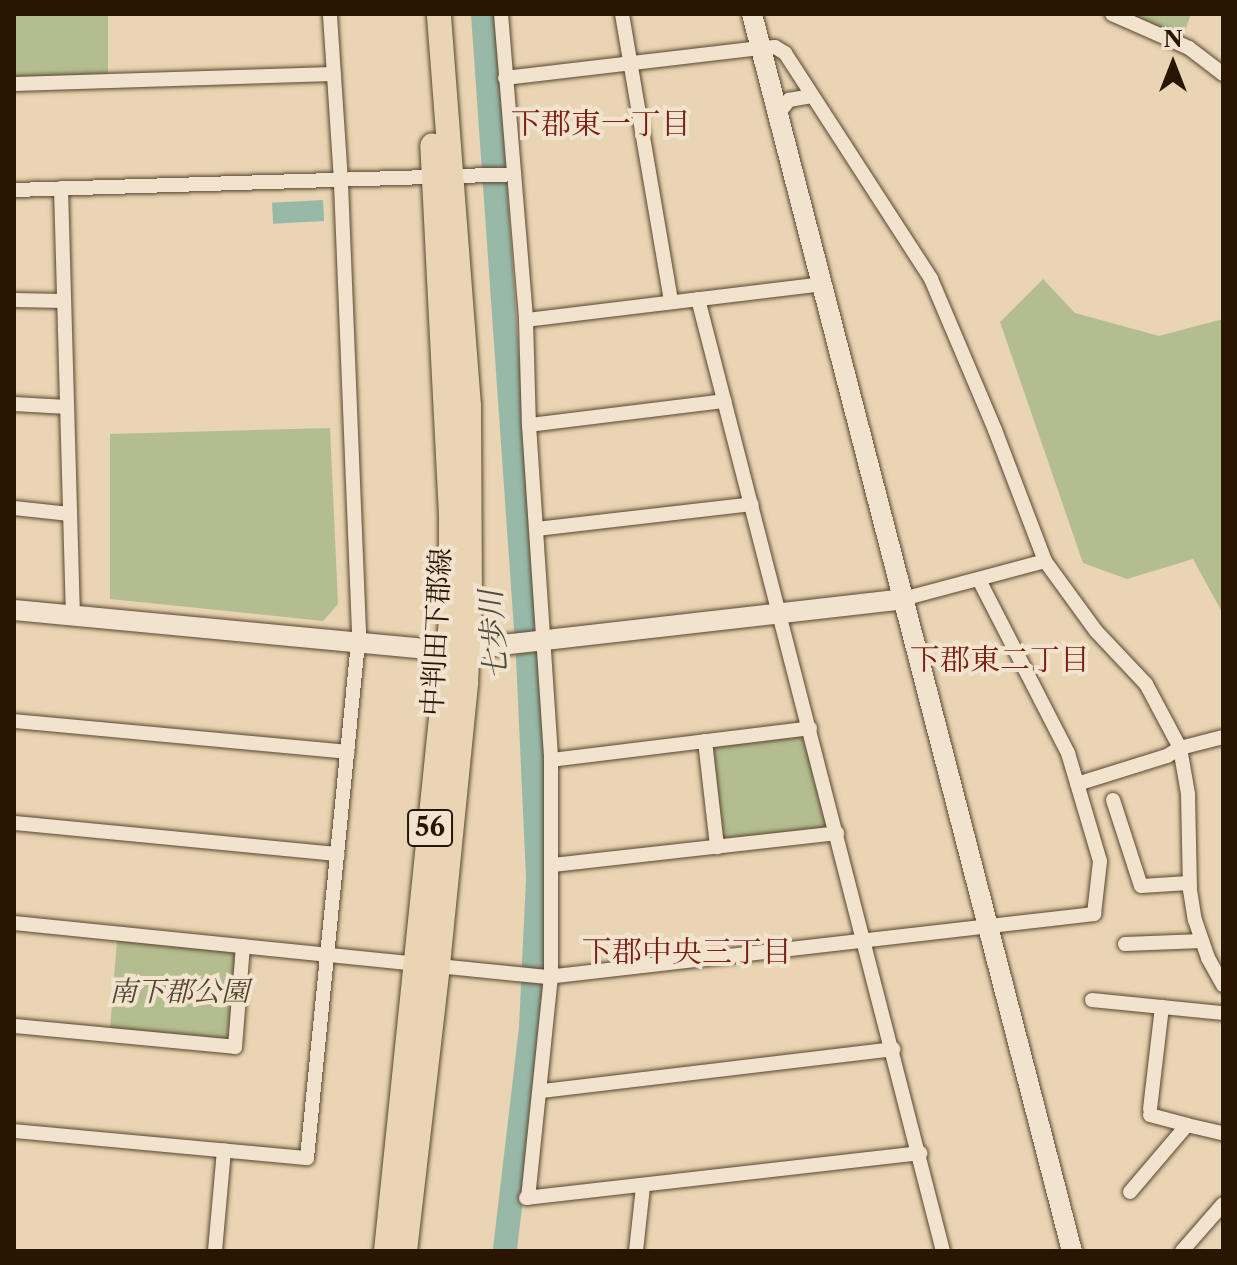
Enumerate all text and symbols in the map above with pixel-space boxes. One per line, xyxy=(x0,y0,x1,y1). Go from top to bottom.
north arrow xyxy=(1133,24,1213,104)
text: N xyxy=(1163,26,1183,53)
district label: 下郡東一丁目 xyxy=(511,106,691,142)
street label: 中判田下郡線 xyxy=(415,547,457,717)
water label: 七歩川 xyxy=(473,589,515,681)
district label: 下郡東二丁目 xyxy=(910,642,1090,678)
road number: 56 xyxy=(406,806,454,850)
district label: 下郡中央三丁目 xyxy=(582,934,792,970)
park label: 南下郡公園 xyxy=(109,974,249,1008)

